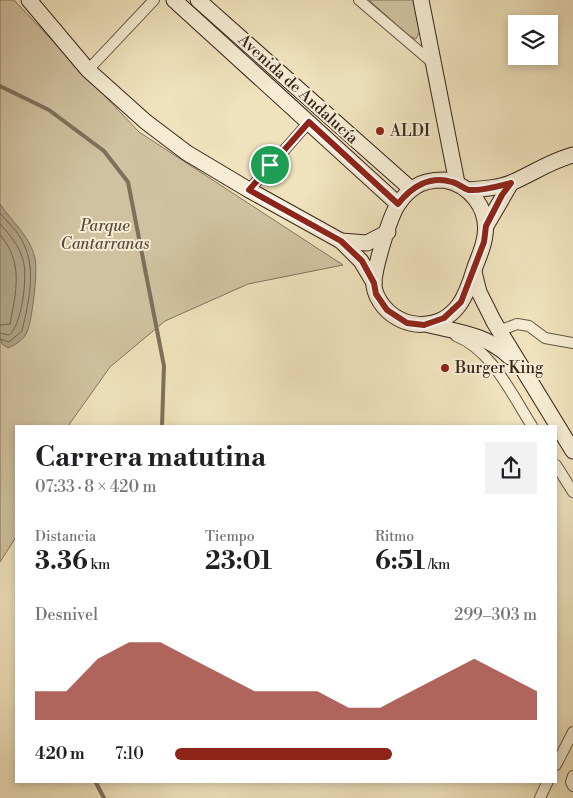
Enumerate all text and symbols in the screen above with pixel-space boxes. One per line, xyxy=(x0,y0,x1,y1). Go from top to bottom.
map controls xyxy=(508,15,558,65)
button: layers xyxy=(508,15,558,65)
street label: Avenida de Andalucía xyxy=(233,29,363,149)
place label: ALDI xyxy=(389,121,430,141)
marker: ALDI xyxy=(374,125,386,137)
pin xyxy=(249,144,291,186)
icon: arrive xyxy=(256,151,284,179)
park label: Parque Cantarranas xyxy=(61,216,149,254)
place label: Burger King xyxy=(454,358,544,378)
marker: Burger King xyxy=(439,362,451,374)
text: Carrera matutina xyxy=(35,440,266,475)
button: share xyxy=(485,442,537,494)
text: 07:33 · 8 × 420 m xyxy=(35,477,156,497)
text: Distancia xyxy=(35,528,96,546)
text: Tiempo xyxy=(205,528,255,546)
text: Ritmo xyxy=(375,528,414,546)
text: 3.36 xyxy=(35,546,88,577)
text: 23:01 xyxy=(205,546,272,577)
text: 6:51 xyxy=(375,546,425,577)
text: km xyxy=(88,556,110,574)
text: /km xyxy=(425,556,450,574)
text: Desnivel xyxy=(35,605,98,625)
text: 299–303 m xyxy=(454,605,537,625)
text: 420 m xyxy=(35,744,84,764)
text: 7:10 xyxy=(115,744,144,764)

